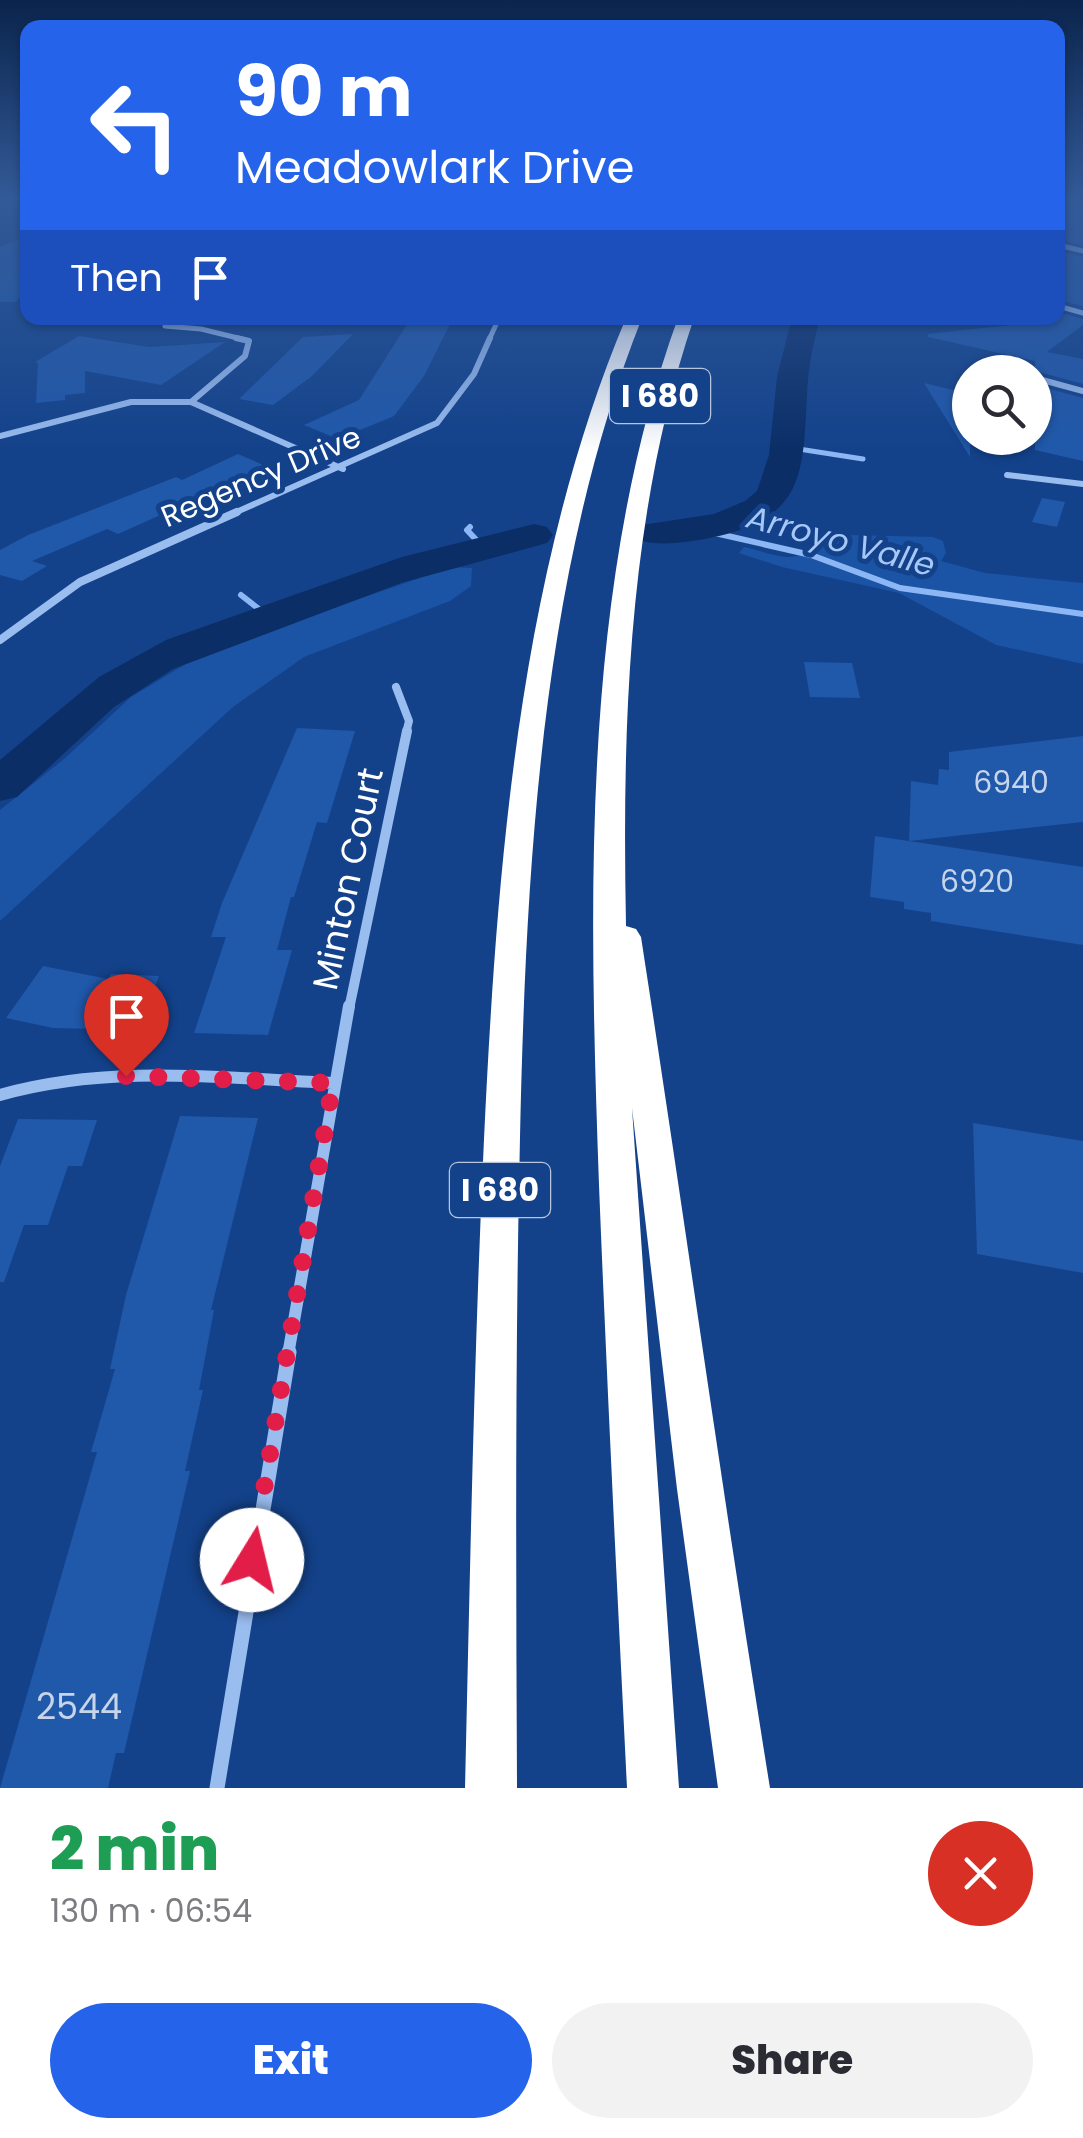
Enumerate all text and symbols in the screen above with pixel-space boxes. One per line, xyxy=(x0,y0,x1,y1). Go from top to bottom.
text: 90 m xyxy=(235,42,413,141)
icon: left xyxy=(70,60,200,190)
text: Meadowlark Drive xyxy=(235,136,634,199)
icon: arrive xyxy=(183,250,238,305)
text: Then xyxy=(70,251,163,304)
map controls xyxy=(952,355,1052,455)
button: search xyxy=(952,355,1052,455)
road number: I 680 xyxy=(610,369,710,423)
street label: Regency Drive xyxy=(154,415,367,538)
water label: Arroyo Valle xyxy=(741,494,940,587)
house number: 6940 xyxy=(973,761,1049,804)
street label: Minton Court xyxy=(300,763,395,994)
house number: 6920 xyxy=(940,860,1014,903)
pin xyxy=(84,974,169,1077)
icon: arrive xyxy=(99,989,154,1044)
road number: I 680 xyxy=(450,1163,550,1217)
position arrow xyxy=(200,1508,304,1612)
house number: 2544 xyxy=(36,1682,122,1731)
text: 2 min xyxy=(50,1807,219,1891)
button: close xyxy=(928,1821,1033,1926)
text: 130 m · 06:54 xyxy=(50,1888,252,1933)
button: Exit xyxy=(50,2003,532,2118)
button: Share xyxy=(552,2003,1033,2118)

